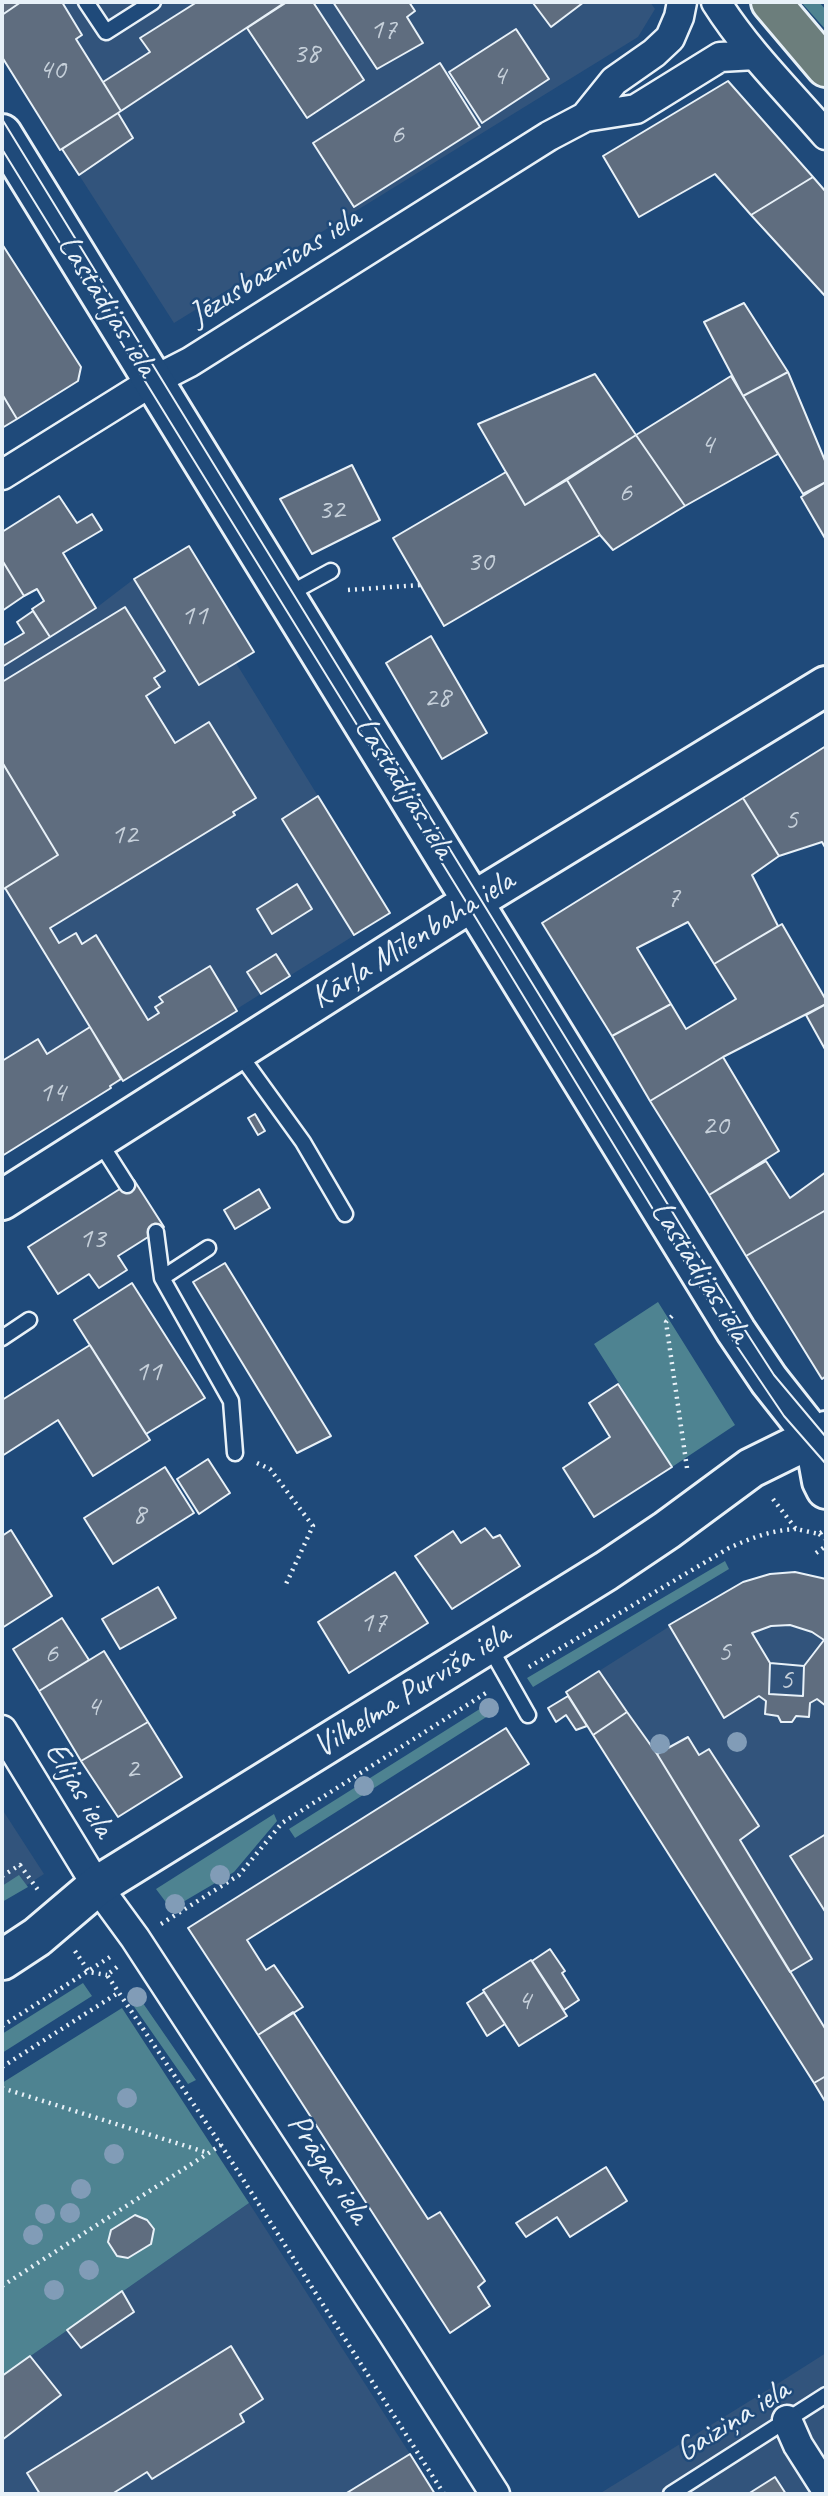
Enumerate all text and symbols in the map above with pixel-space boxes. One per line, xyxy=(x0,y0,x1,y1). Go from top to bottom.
house number: 17 xyxy=(370,12,396,48)
house number: 38 xyxy=(293,36,319,72)
house number: 40 xyxy=(39,52,65,88)
house number: 4 xyxy=(492,58,506,94)
house number: 6 xyxy=(390,117,404,153)
street label: Jēzusbaznīcas iela xyxy=(182,199,368,335)
street label: Lastādijas iela xyxy=(48,228,166,384)
house number: 4 xyxy=(700,427,714,463)
house number: 6 xyxy=(618,475,632,511)
house number: 32 xyxy=(318,492,344,528)
house number: 30 xyxy=(467,544,493,580)
house number: 11 xyxy=(181,598,207,634)
house number: 28 xyxy=(424,680,450,716)
street label: Lastādijas iela xyxy=(345,710,463,866)
house number: 5 xyxy=(784,802,798,838)
house number: 12 xyxy=(111,817,137,853)
street label: Kārļa Mīlenbaha iela xyxy=(304,862,522,1018)
house number: 7 xyxy=(666,880,680,916)
house number: 14 xyxy=(39,1075,65,1111)
house number: 20 xyxy=(702,1108,728,1144)
street label: Lastādijas iela xyxy=(641,1194,759,1350)
house number: 13 xyxy=(79,1221,105,1257)
house number: 11 xyxy=(135,1354,161,1390)
house number: 8 xyxy=(132,1497,146,1533)
house number: 17 xyxy=(360,1605,386,1641)
street label: Vilhelma Purvīša iela xyxy=(306,1615,518,1767)
house number: 5 xyxy=(717,1634,731,1670)
house number: 6 xyxy=(44,1636,58,1672)
house number: 5 xyxy=(779,1662,793,1698)
house number: 4 xyxy=(86,1689,100,1725)
street label: Elijas iela xyxy=(35,1735,123,1845)
house number: 2 xyxy=(125,1751,139,1787)
house number: 4 xyxy=(517,1983,531,2019)
street label: Prāgas iela xyxy=(278,2107,378,2231)
street label: Gaiziņa iela xyxy=(669,2371,797,2471)

